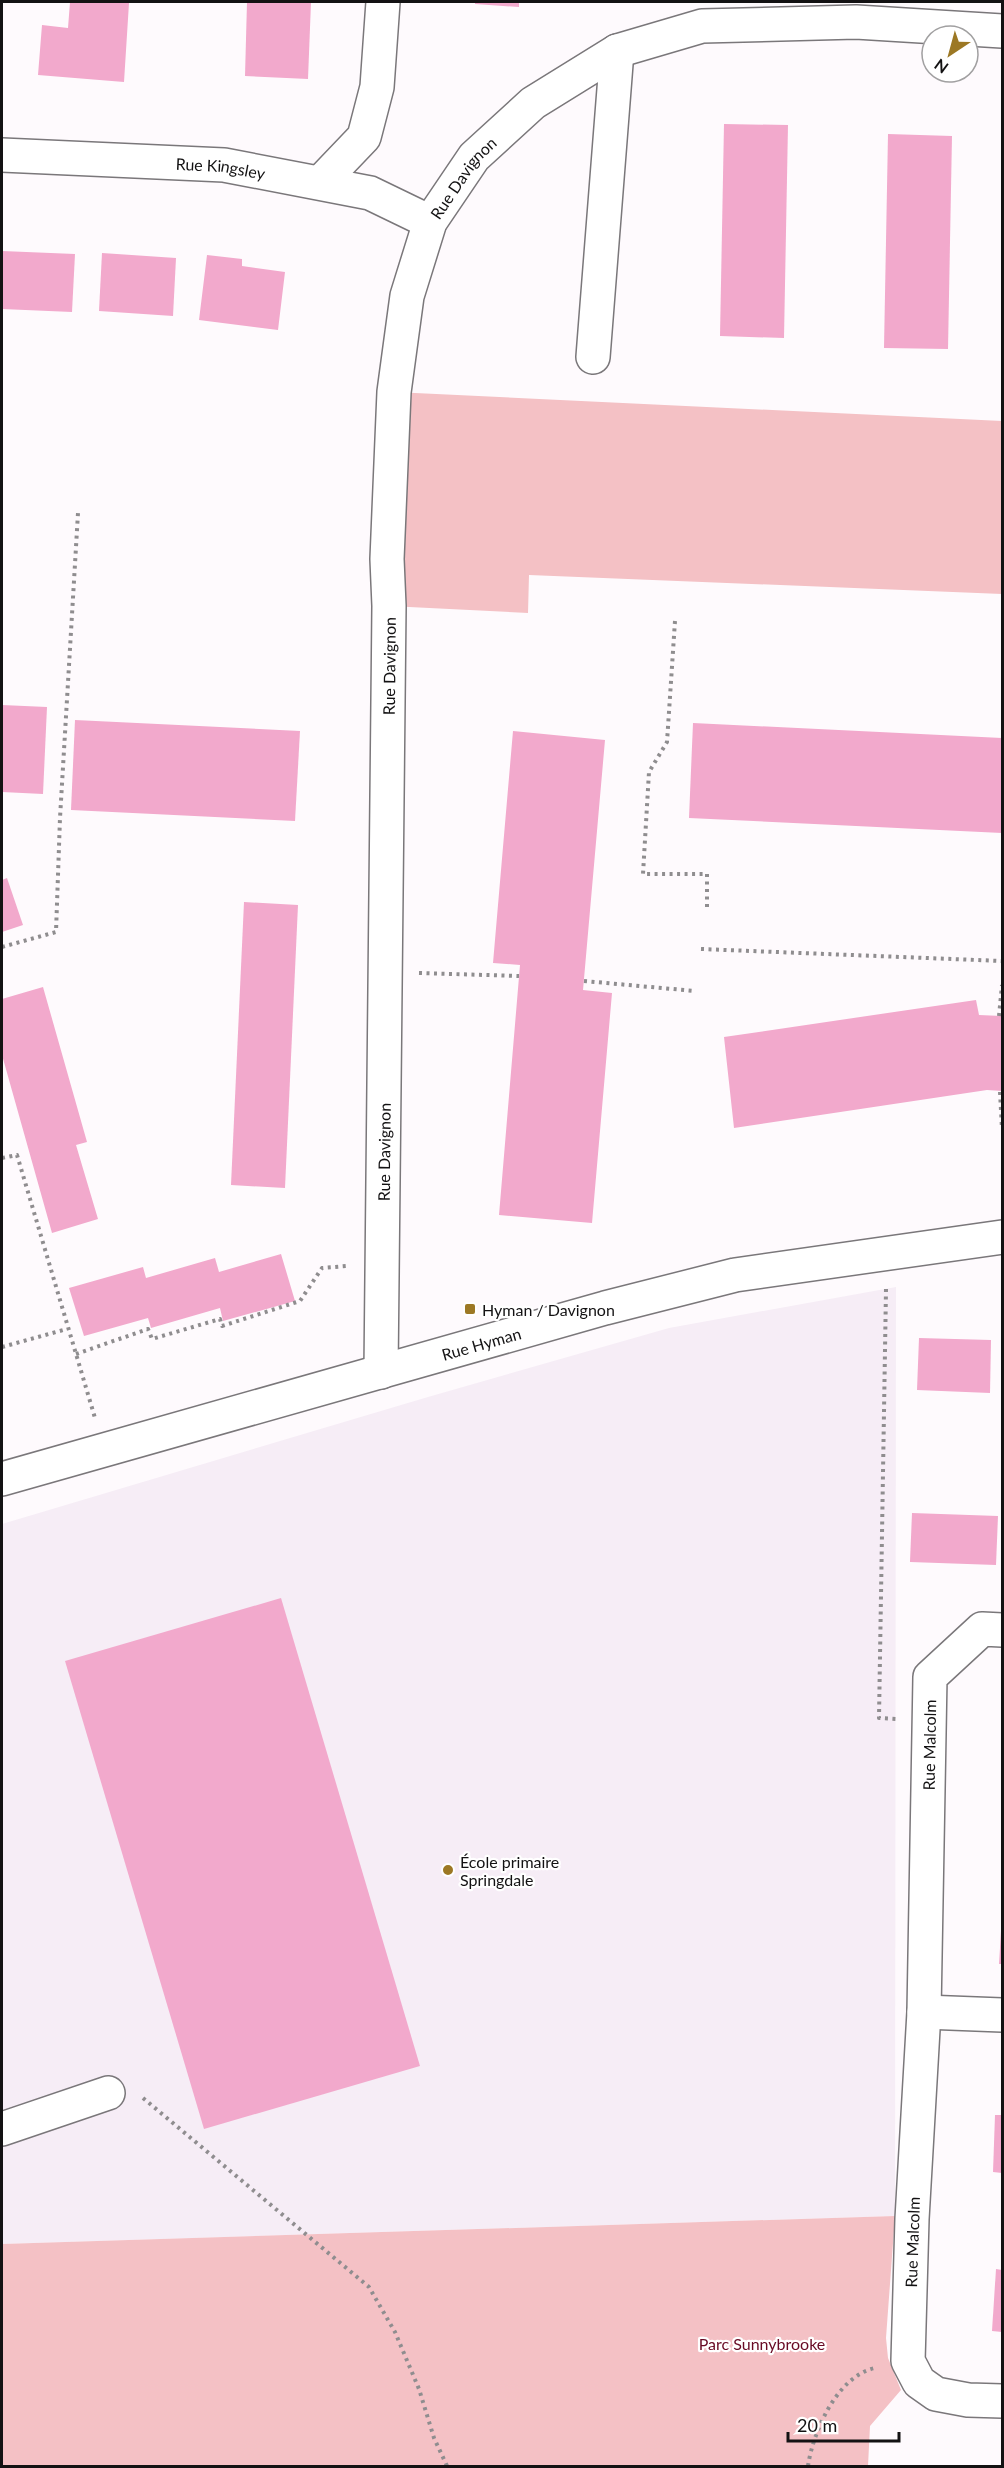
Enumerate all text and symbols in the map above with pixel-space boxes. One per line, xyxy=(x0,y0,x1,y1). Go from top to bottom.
north arrow xyxy=(920,24,980,84)
text: N xyxy=(930,55,951,78)
street label: Rue Davignon xyxy=(426,132,500,222)
street label: Rue Kingsley xyxy=(175,153,268,182)
street label: Rue Davignon xyxy=(378,617,398,715)
street label: Rue Davignon xyxy=(373,1103,393,1201)
place label: Hyman / Davignon xyxy=(482,1300,615,1319)
marker: Hyman / Davignon xyxy=(463,1302,477,1316)
street label: Rue Hyman xyxy=(439,1323,523,1363)
street label: Rue Malcolm xyxy=(919,1699,939,1791)
place label: École primaire Springdale xyxy=(460,1852,559,1889)
marker: École primaire Springdale xyxy=(441,1863,455,1877)
street label: Rue Malcolm xyxy=(901,2196,923,2288)
park label: Parc Sunnybrooke xyxy=(699,2334,825,2353)
scale bar xyxy=(788,2405,899,2443)
text: 20 m xyxy=(797,2414,837,2436)

